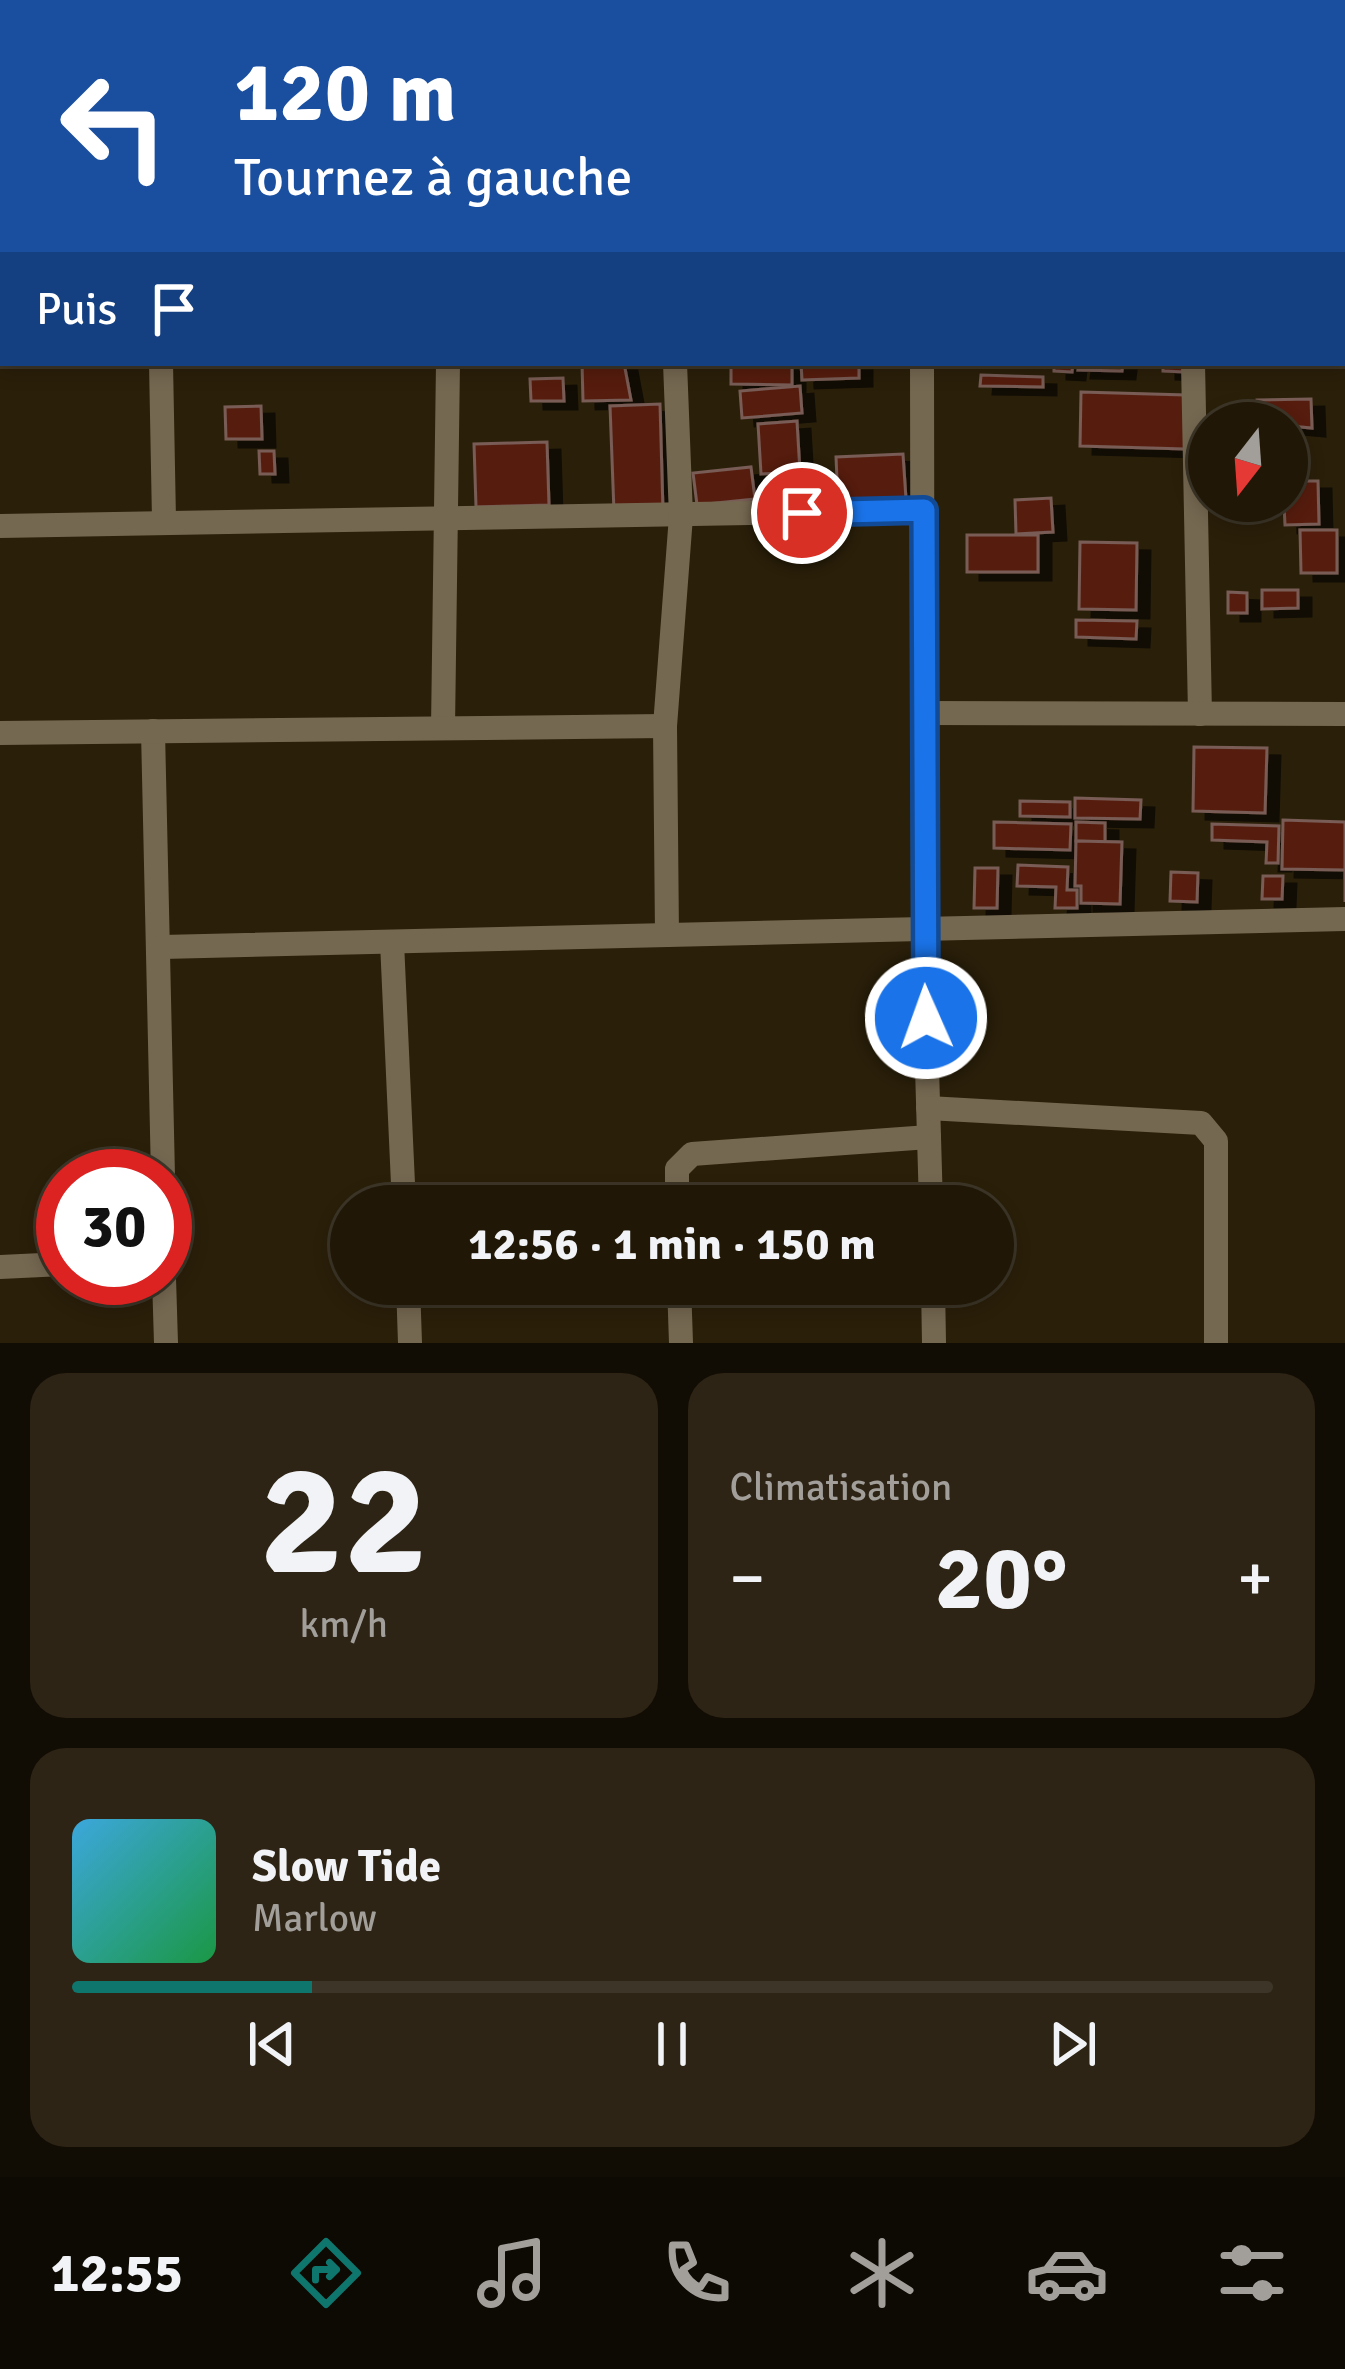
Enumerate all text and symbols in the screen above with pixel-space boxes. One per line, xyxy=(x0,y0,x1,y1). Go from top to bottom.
text: 120 m xyxy=(234,41,456,145)
icon: left xyxy=(36,48,192,204)
text: Tournez à gauche xyxy=(234,144,632,211)
icon: arrive xyxy=(141,276,207,342)
text: Puis xyxy=(36,282,117,337)
north arrow xyxy=(1188,402,1308,522)
map controls xyxy=(1188,402,1308,522)
pin xyxy=(751,462,853,564)
icon: arrive xyxy=(769,480,835,546)
position arrow xyxy=(863,955,989,1081)
speed limit sign: 30 xyxy=(36,1149,192,1305)
text: 12:56 · 1 min · 150 m xyxy=(468,1217,876,1272)
text: 22 xyxy=(260,1425,428,1618)
text: Climatisation xyxy=(730,1463,952,1511)
text: 20° xyxy=(935,1523,1068,1634)
text: − xyxy=(730,1538,765,1619)
text: + xyxy=(1237,1538,1273,1619)
text: km/h xyxy=(300,1600,388,1648)
text: Slow Tide xyxy=(252,1839,441,1894)
text: Marlow xyxy=(252,1894,377,1942)
icon: previous xyxy=(239,2011,305,2077)
icon: pause xyxy=(639,2011,705,2077)
icon: next xyxy=(1040,2011,1106,2077)
icon: directions xyxy=(284,2231,368,2315)
icon: music xyxy=(470,2231,554,2315)
icon: phone xyxy=(655,2231,739,2315)
icon: climate xyxy=(840,2231,924,2315)
icon: car xyxy=(1025,2231,1109,2315)
icon: filters xyxy=(1210,2231,1294,2315)
text: 12:55 xyxy=(51,2240,183,2307)

